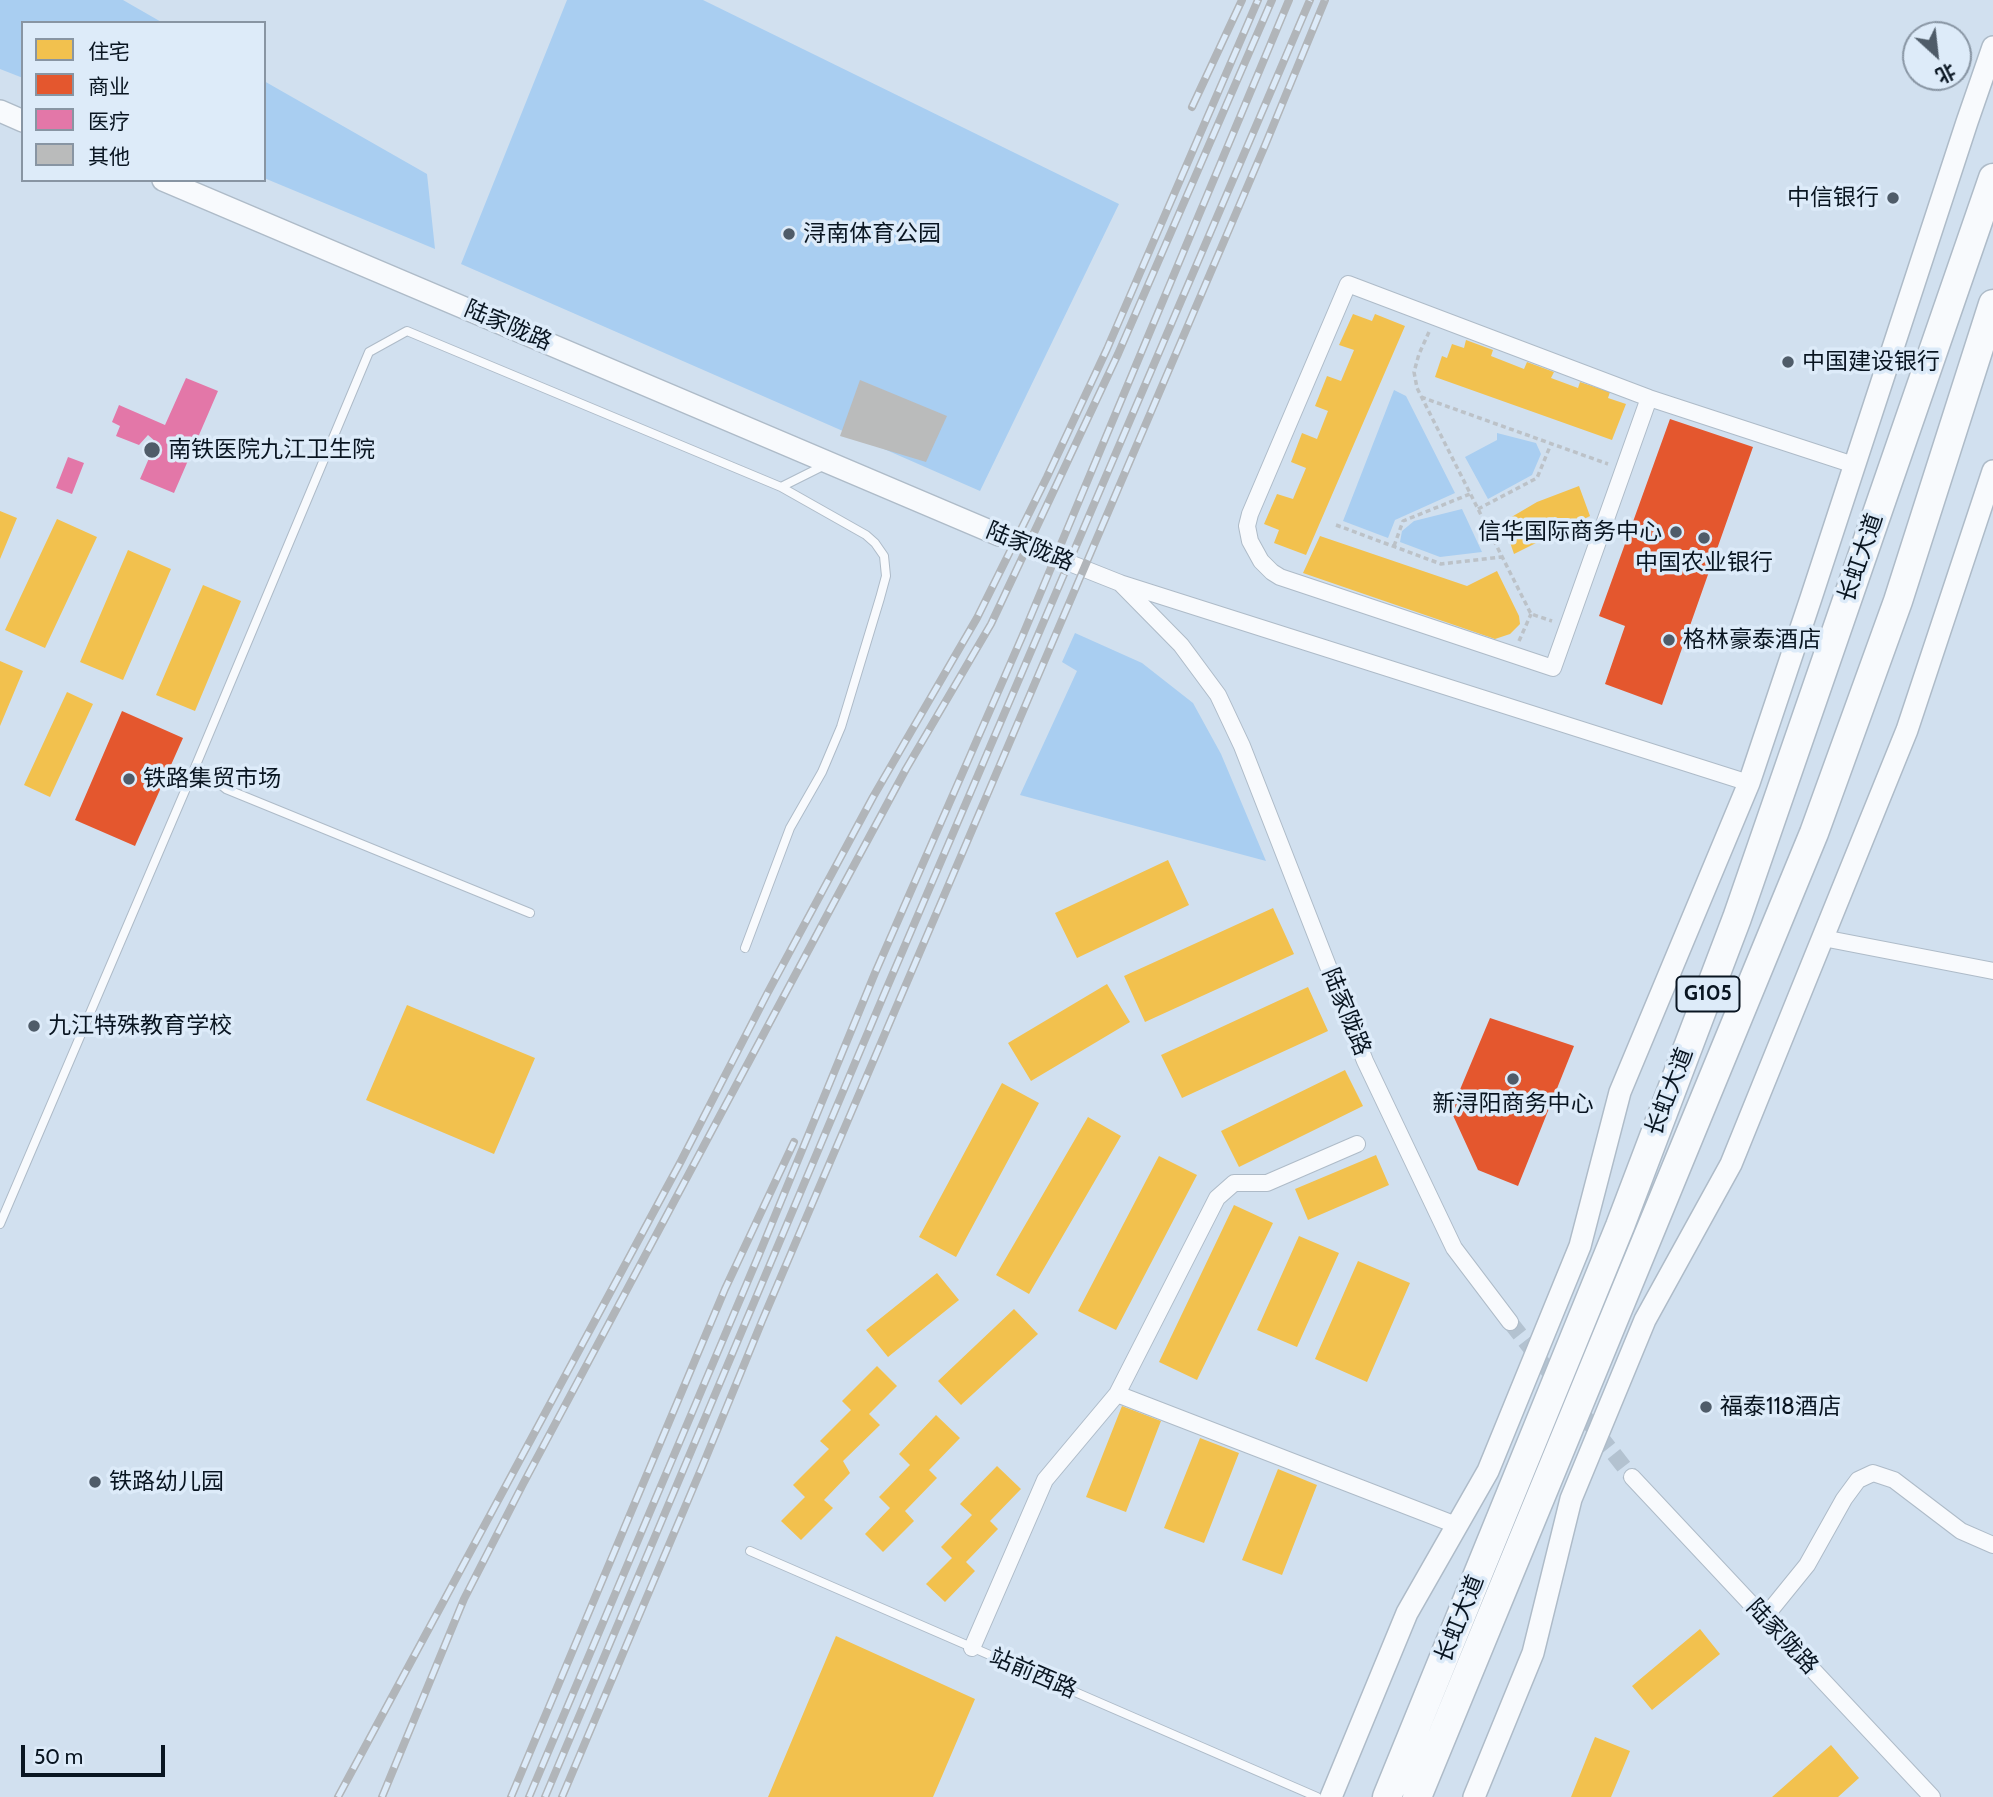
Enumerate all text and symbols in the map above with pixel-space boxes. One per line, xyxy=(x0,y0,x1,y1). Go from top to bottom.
legend xyxy=(21,21,266,182)
north arrow xyxy=(1902,21,1972,91)
text: 住宅 xyxy=(88,39,130,64)
text: 北 xyxy=(1932,59,1960,88)
text: 商业 xyxy=(88,74,130,99)
text: 医疗 xyxy=(88,109,130,134)
text: 其他 xyxy=(88,144,130,169)
place label: 中信银行 xyxy=(1787,184,1879,212)
marker: 中信银行 xyxy=(1885,190,1901,206)
place label: 浔南体育公园 xyxy=(803,220,941,248)
marker: 浔南体育公园 xyxy=(781,226,797,242)
street label: 陆家陇路 xyxy=(460,295,556,357)
place label: 中国建设银行 xyxy=(1802,348,1940,376)
marker: 中国建设银行 xyxy=(1780,354,1796,370)
place label: 南铁医院九江卫生院 xyxy=(168,436,375,464)
marker: 南铁医院九江卫生院 xyxy=(142,440,162,460)
street label: 长虹大道 xyxy=(1833,510,1889,606)
street label: 陆家陇路 xyxy=(982,517,1078,577)
place label: 信华国际商务中心 xyxy=(1478,518,1662,546)
marker: 信华国际商务中心 xyxy=(1668,524,1684,540)
marker: 中国农业银行 xyxy=(1696,530,1712,546)
place label: 中国农业银行 xyxy=(1635,549,1773,577)
place label: 格林豪泰酒店 xyxy=(1683,626,1821,654)
marker: 格林豪泰酒店 xyxy=(1661,632,1677,648)
place label: 铁路集贸市场 xyxy=(143,765,281,793)
marker: 铁路集贸市场 xyxy=(121,771,137,787)
street label: 陆家陇路 xyxy=(1316,964,1376,1060)
road number: G105 xyxy=(1676,976,1740,1012)
place label: 九江特殊教育学校 xyxy=(48,1012,232,1040)
marker: 九江特殊教育学校 xyxy=(26,1018,42,1034)
street label: 长虹大道 xyxy=(1641,1044,1699,1140)
marker: 新浔阳商务中心 xyxy=(1505,1071,1521,1087)
place label: 新浔阳商务中心 xyxy=(1433,1090,1593,1118)
place label: 福泰118酒店 xyxy=(1720,1393,1841,1421)
marker: 福泰118酒店 xyxy=(1698,1399,1714,1415)
place label: 铁路幼儿园 xyxy=(109,1468,224,1496)
marker: 铁路幼儿园 xyxy=(87,1474,103,1490)
street label: 长虹大道 xyxy=(1430,1571,1490,1667)
street label: 陆家陇路 xyxy=(1741,1594,1823,1680)
street label: 站前西路 xyxy=(985,1643,1081,1705)
scale bar xyxy=(24,1730,168,1774)
text: 50 m xyxy=(34,1744,83,1769)

